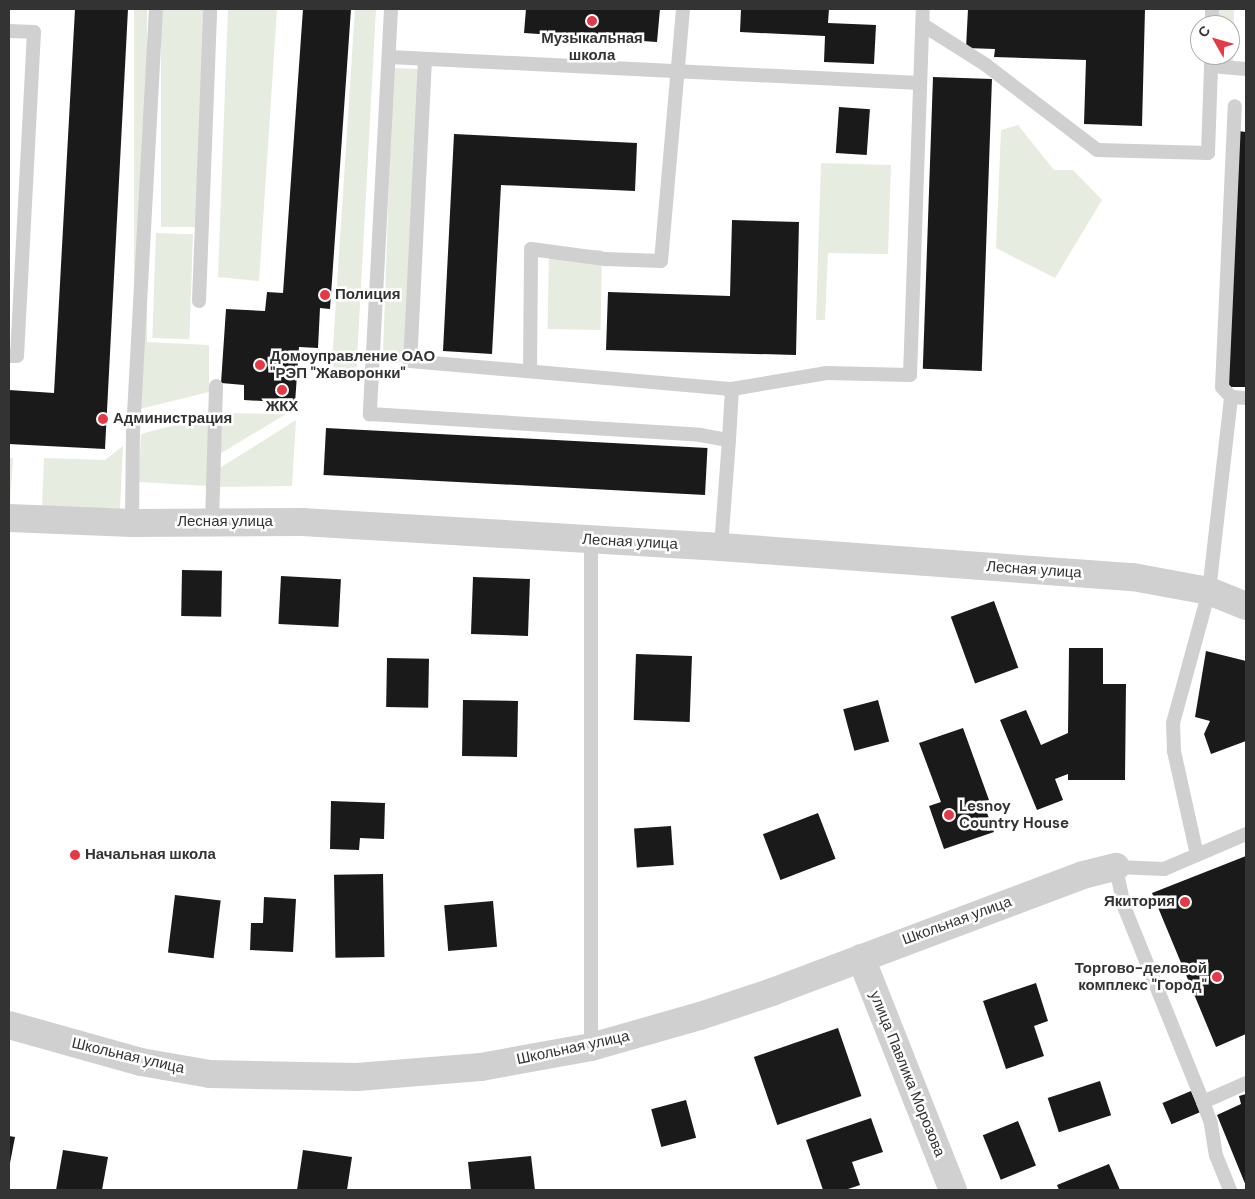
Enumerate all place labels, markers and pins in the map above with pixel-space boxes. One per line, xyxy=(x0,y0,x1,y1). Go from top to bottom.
marker: Музыкальная школа xyxy=(586,15,598,27)
place label: Музыкальная школа xyxy=(541,29,643,64)
place label: Полиция xyxy=(335,286,401,304)
marker: Полиция xyxy=(319,289,331,301)
place label: Домоуправление ОАО "РЭП "Жаворонки" xyxy=(270,347,435,382)
marker: Домоуправление ОАО "РЭП "Жаворонки" xyxy=(254,359,266,371)
marker: ЖКХ xyxy=(276,384,288,396)
place label: ЖКХ xyxy=(266,398,298,416)
place label: Администрация xyxy=(113,410,232,428)
marker: Администрация xyxy=(97,413,109,425)
place label: Lesnoy Country House xyxy=(959,797,1069,832)
marker: Lesnoy Country House xyxy=(943,809,955,821)
place label: Начальная школа xyxy=(85,846,216,864)
marker: Начальная школа xyxy=(69,849,81,861)
place label: Якитория xyxy=(1104,893,1175,911)
marker: Якитория xyxy=(1179,896,1191,908)
place label: Торгово-деловой комплекс "Город" xyxy=(1075,959,1207,994)
marker: Торгово-деловой комплекс "Город" xyxy=(1211,971,1223,983)

